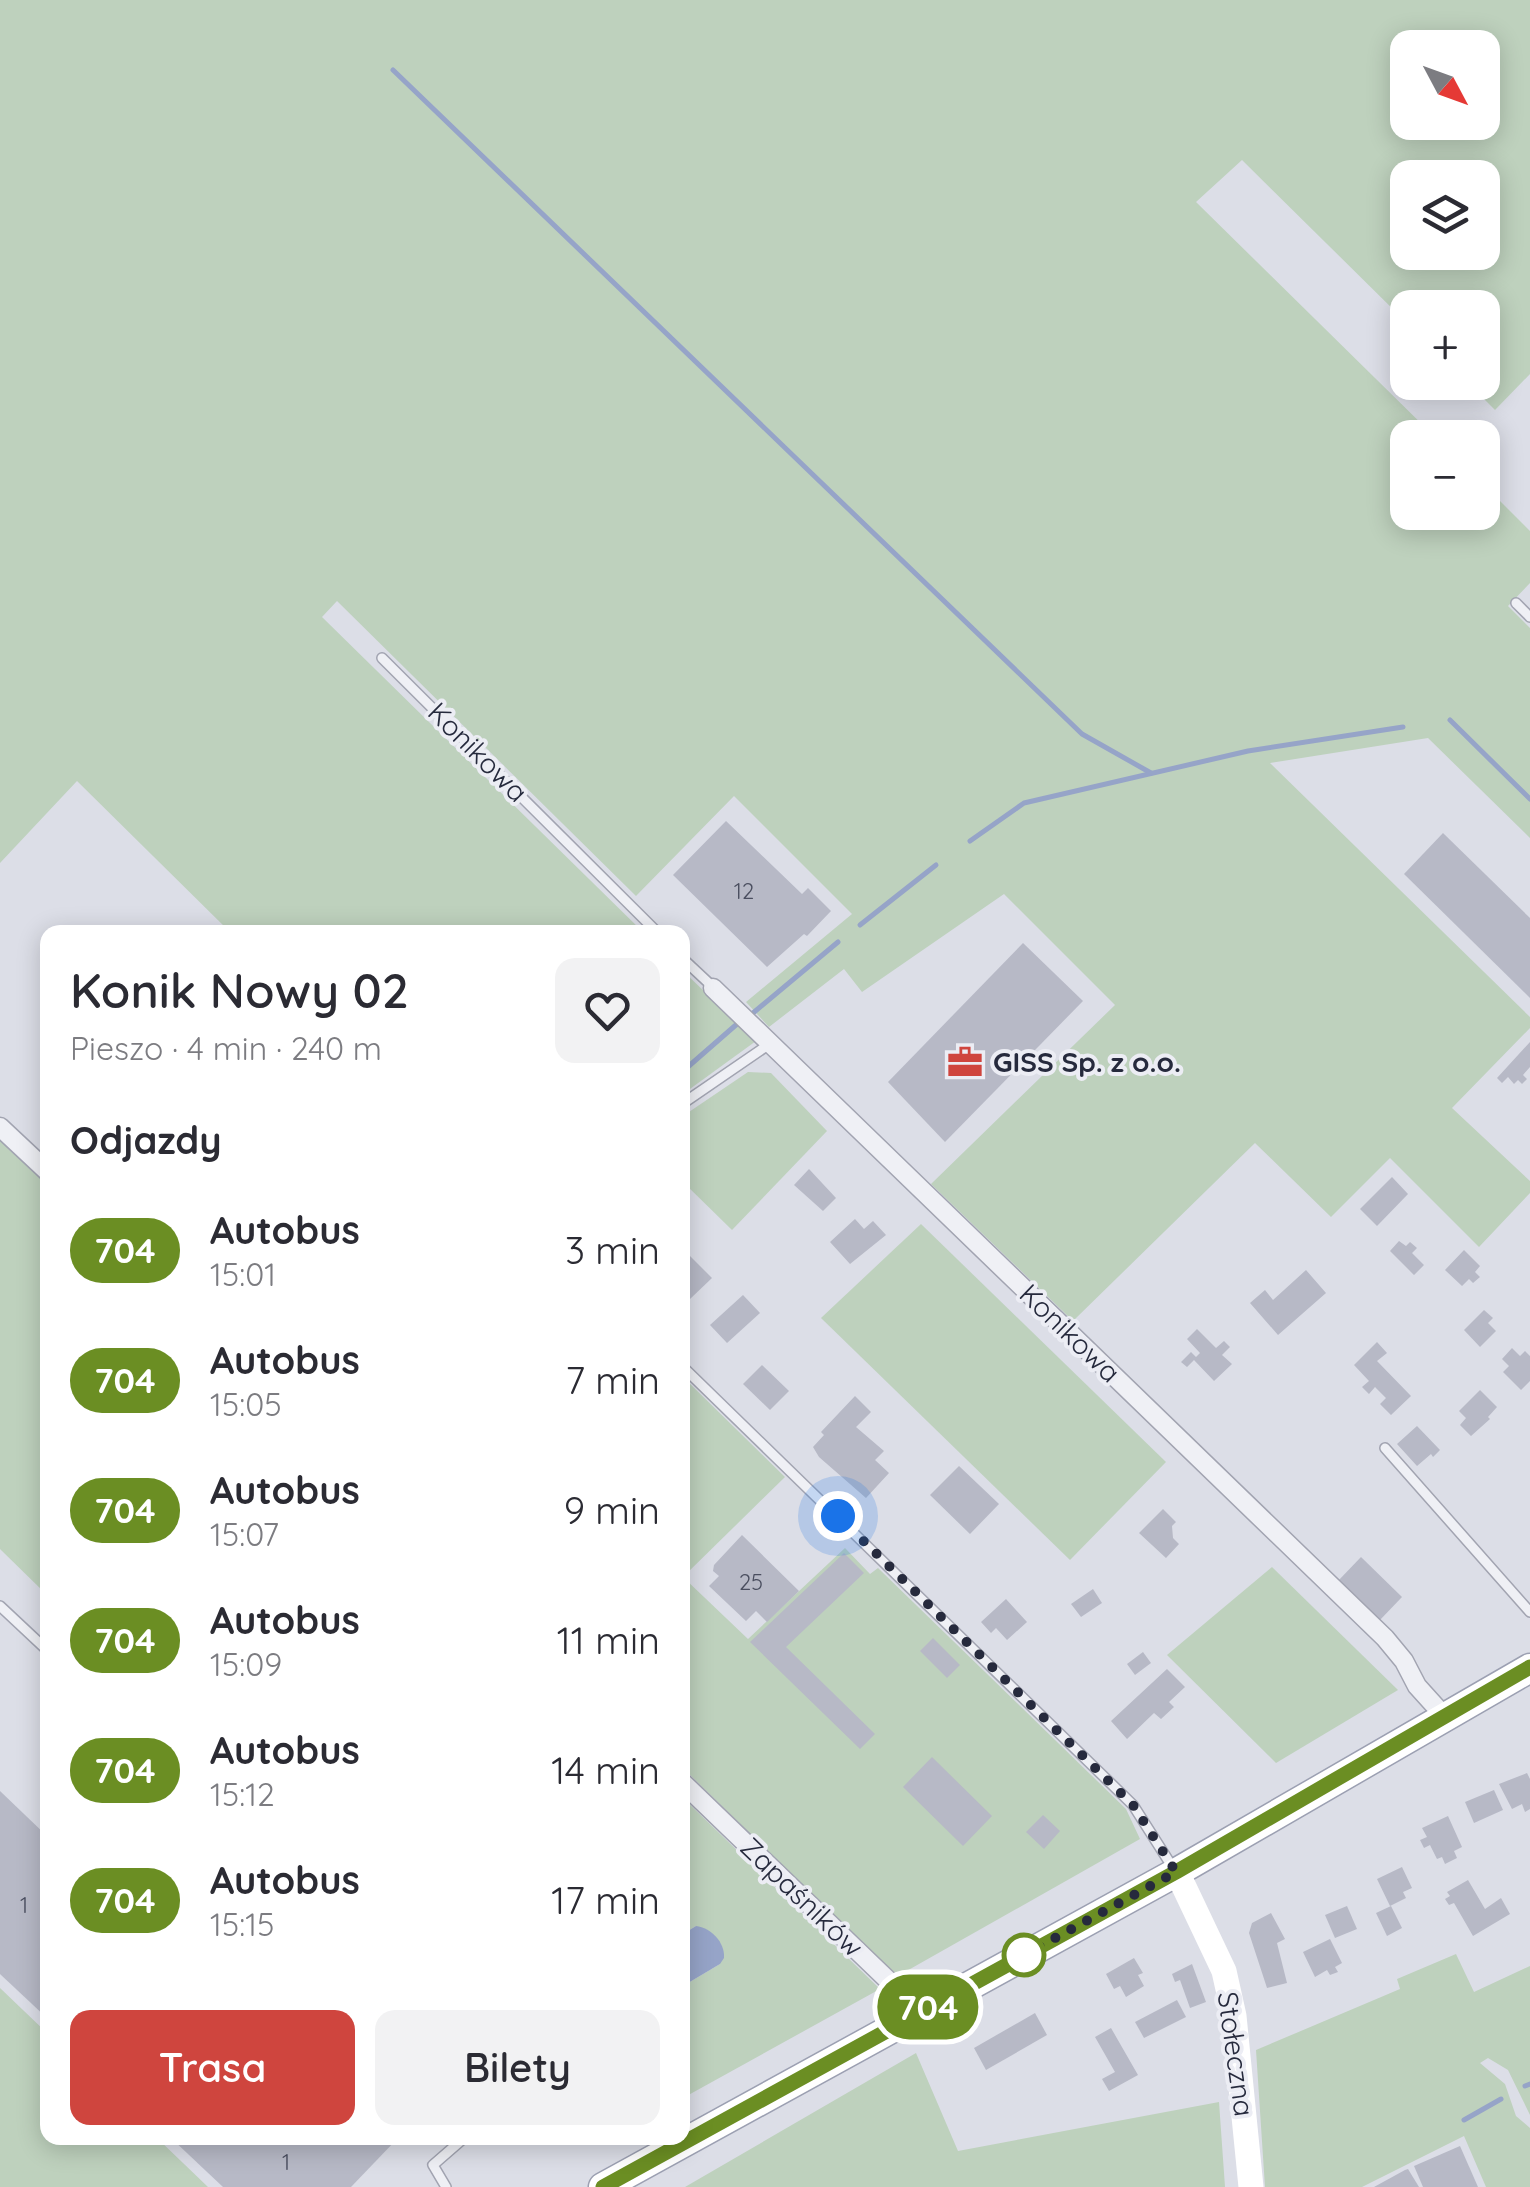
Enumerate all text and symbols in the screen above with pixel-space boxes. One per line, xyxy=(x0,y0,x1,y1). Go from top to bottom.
north arrow xyxy=(1390,30,1500,140)
map controls xyxy=(1390,30,1500,530)
button: layers xyxy=(1390,160,1500,270)
button: + xyxy=(1390,290,1500,400)
button: − xyxy=(1390,420,1500,530)
street label: Konikowa xyxy=(421,694,536,809)
house number: 12 xyxy=(734,877,754,905)
button: heart xyxy=(555,958,660,1063)
text: Konik Nowy 02 xyxy=(70,960,409,1020)
text: Pieszo · 4 min · 240 m xyxy=(70,1028,382,1068)
office icon: GISS Sp. z o.o. xyxy=(946,1043,984,1081)
place label: GISS Sp. z o.o. xyxy=(993,1044,1181,1079)
text: Odjazdy xyxy=(70,1116,222,1164)
text: Autobus xyxy=(210,1206,360,1254)
text: 3 min xyxy=(565,1226,660,1274)
text: 704 xyxy=(94,1228,156,1272)
text: 15:01 xyxy=(210,1254,276,1294)
street label: Konikowa xyxy=(1013,1276,1128,1389)
text: Autobus xyxy=(210,1336,360,1384)
text: 7 min xyxy=(565,1356,660,1404)
text: 704 xyxy=(94,1358,156,1402)
text: 15:05 xyxy=(210,1384,282,1424)
text: Autobus xyxy=(210,1466,360,1514)
text: 9 min xyxy=(564,1486,660,1534)
text: 704 xyxy=(94,1488,156,1532)
your location xyxy=(813,1491,863,1541)
text: 15:07 xyxy=(210,1514,279,1554)
house number: 25 xyxy=(739,1568,763,1596)
text: Autobus xyxy=(210,1596,360,1644)
text: 11 min xyxy=(557,1616,660,1664)
text: 704 xyxy=(94,1618,156,1662)
text: 15:09 xyxy=(210,1644,282,1684)
text: Autobus xyxy=(210,1726,360,1774)
text: 14 min xyxy=(551,1746,660,1794)
text: 704 xyxy=(94,1748,156,1792)
text: 15:12 xyxy=(210,1774,275,1814)
street label: Zapaśników xyxy=(734,1829,871,1964)
text: Autobus xyxy=(210,1856,360,1904)
text: 17 min xyxy=(551,1876,660,1924)
text: 704 xyxy=(94,1878,156,1922)
house number: 1 xyxy=(20,1891,28,1919)
text: 15:15 xyxy=(210,1904,275,1944)
unlabelled marker xyxy=(1003,1934,1045,1976)
line badge: 704 xyxy=(870,1974,986,2040)
text: 704 xyxy=(897,1985,959,2029)
street label: Stołeczna xyxy=(1210,1989,1263,2118)
button: Trasa xyxy=(70,2010,355,2125)
button: Bilety xyxy=(375,2010,660,2125)
house number: 1 xyxy=(282,2148,290,2176)

